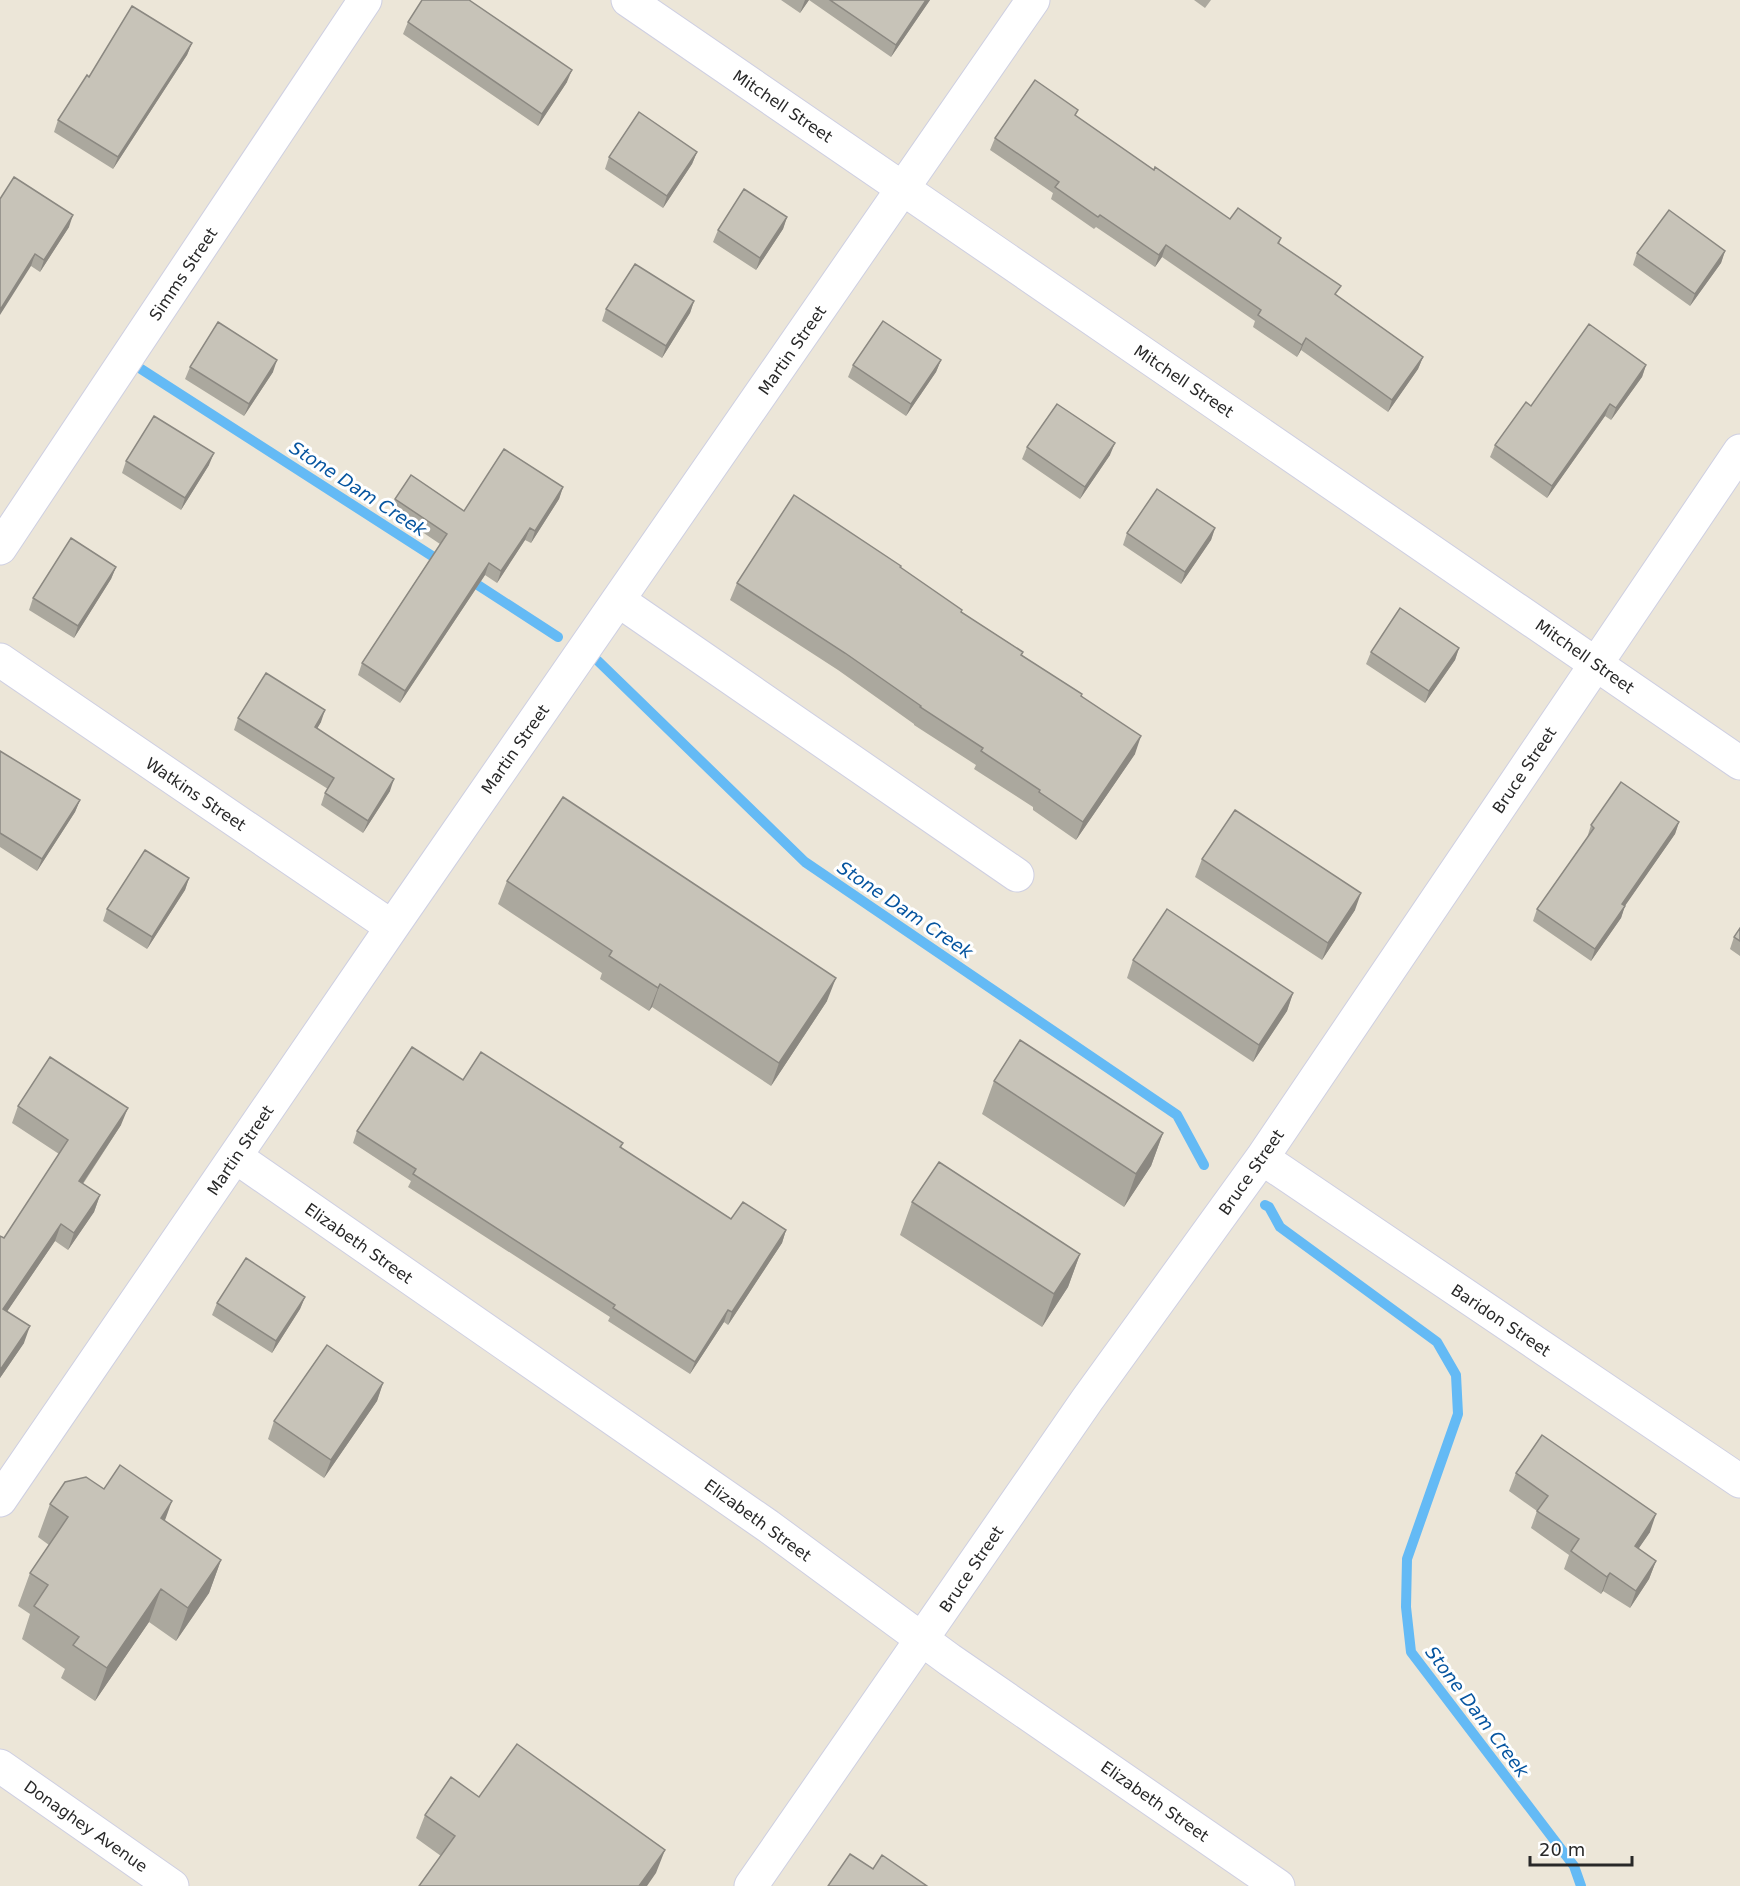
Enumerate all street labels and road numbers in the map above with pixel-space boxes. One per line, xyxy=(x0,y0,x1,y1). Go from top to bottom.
street label: Mitchell Street xyxy=(729,66,836,147)
street label: Simms Street xyxy=(145,224,221,324)
street label: Martin Street xyxy=(755,302,830,399)
street label: Mitchell Street xyxy=(1130,341,1237,422)
street label: Mitchell Street xyxy=(1532,615,1638,697)
street label: Martin Street xyxy=(478,701,553,798)
street label: Bruce Street xyxy=(1489,723,1560,817)
street label: Watkins Street xyxy=(142,754,249,835)
street label: Martin Street xyxy=(203,1102,278,1199)
street label: Bruce Street xyxy=(1215,1126,1288,1219)
street label: Elizabeth Street xyxy=(301,1199,416,1288)
street label: Baridon Street xyxy=(1447,1280,1554,1361)
street label: Elizabeth Street xyxy=(701,1475,815,1566)
street label: Bruce Street xyxy=(936,1522,1007,1616)
street label: Elizabeth Street xyxy=(1097,1757,1212,1846)
street label: Donaghey Avenue xyxy=(20,1777,151,1876)

